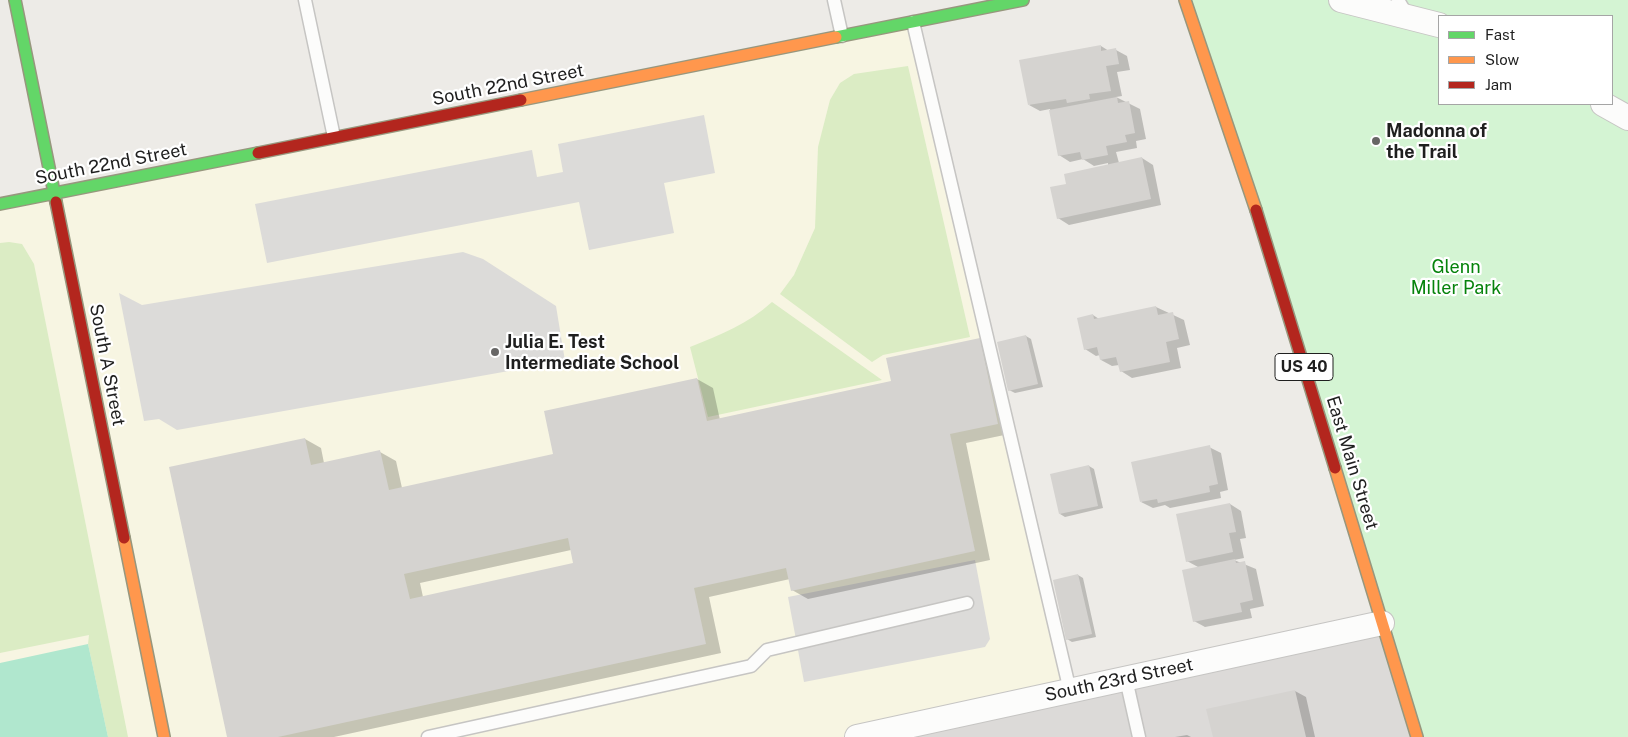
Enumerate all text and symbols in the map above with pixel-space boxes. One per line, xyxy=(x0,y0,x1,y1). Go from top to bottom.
legend xyxy=(1438,15,1613,105)
text: Fast xyxy=(1485,26,1515,43)
text: Slow xyxy=(1485,51,1519,68)
street label: South 22nd Street xyxy=(430,60,586,110)
text: Jam xyxy=(1485,76,1512,93)
place label: Madonna of the Trail xyxy=(1386,120,1487,162)
marker: Madonna of the Trail xyxy=(1370,135,1382,147)
street label: South 22nd Street xyxy=(33,139,189,189)
park label: Glenn Miller Park xyxy=(1411,256,1501,298)
street label: South A Street xyxy=(85,302,129,428)
place label: Julia E. Test Intermediate School xyxy=(505,331,679,374)
marker: Julia E. Test Intermediate School xyxy=(489,346,501,358)
road number: US 40 xyxy=(1275,354,1333,381)
street label: East Main Street xyxy=(1321,393,1383,533)
street label: South 23rd Street xyxy=(1043,654,1195,706)

